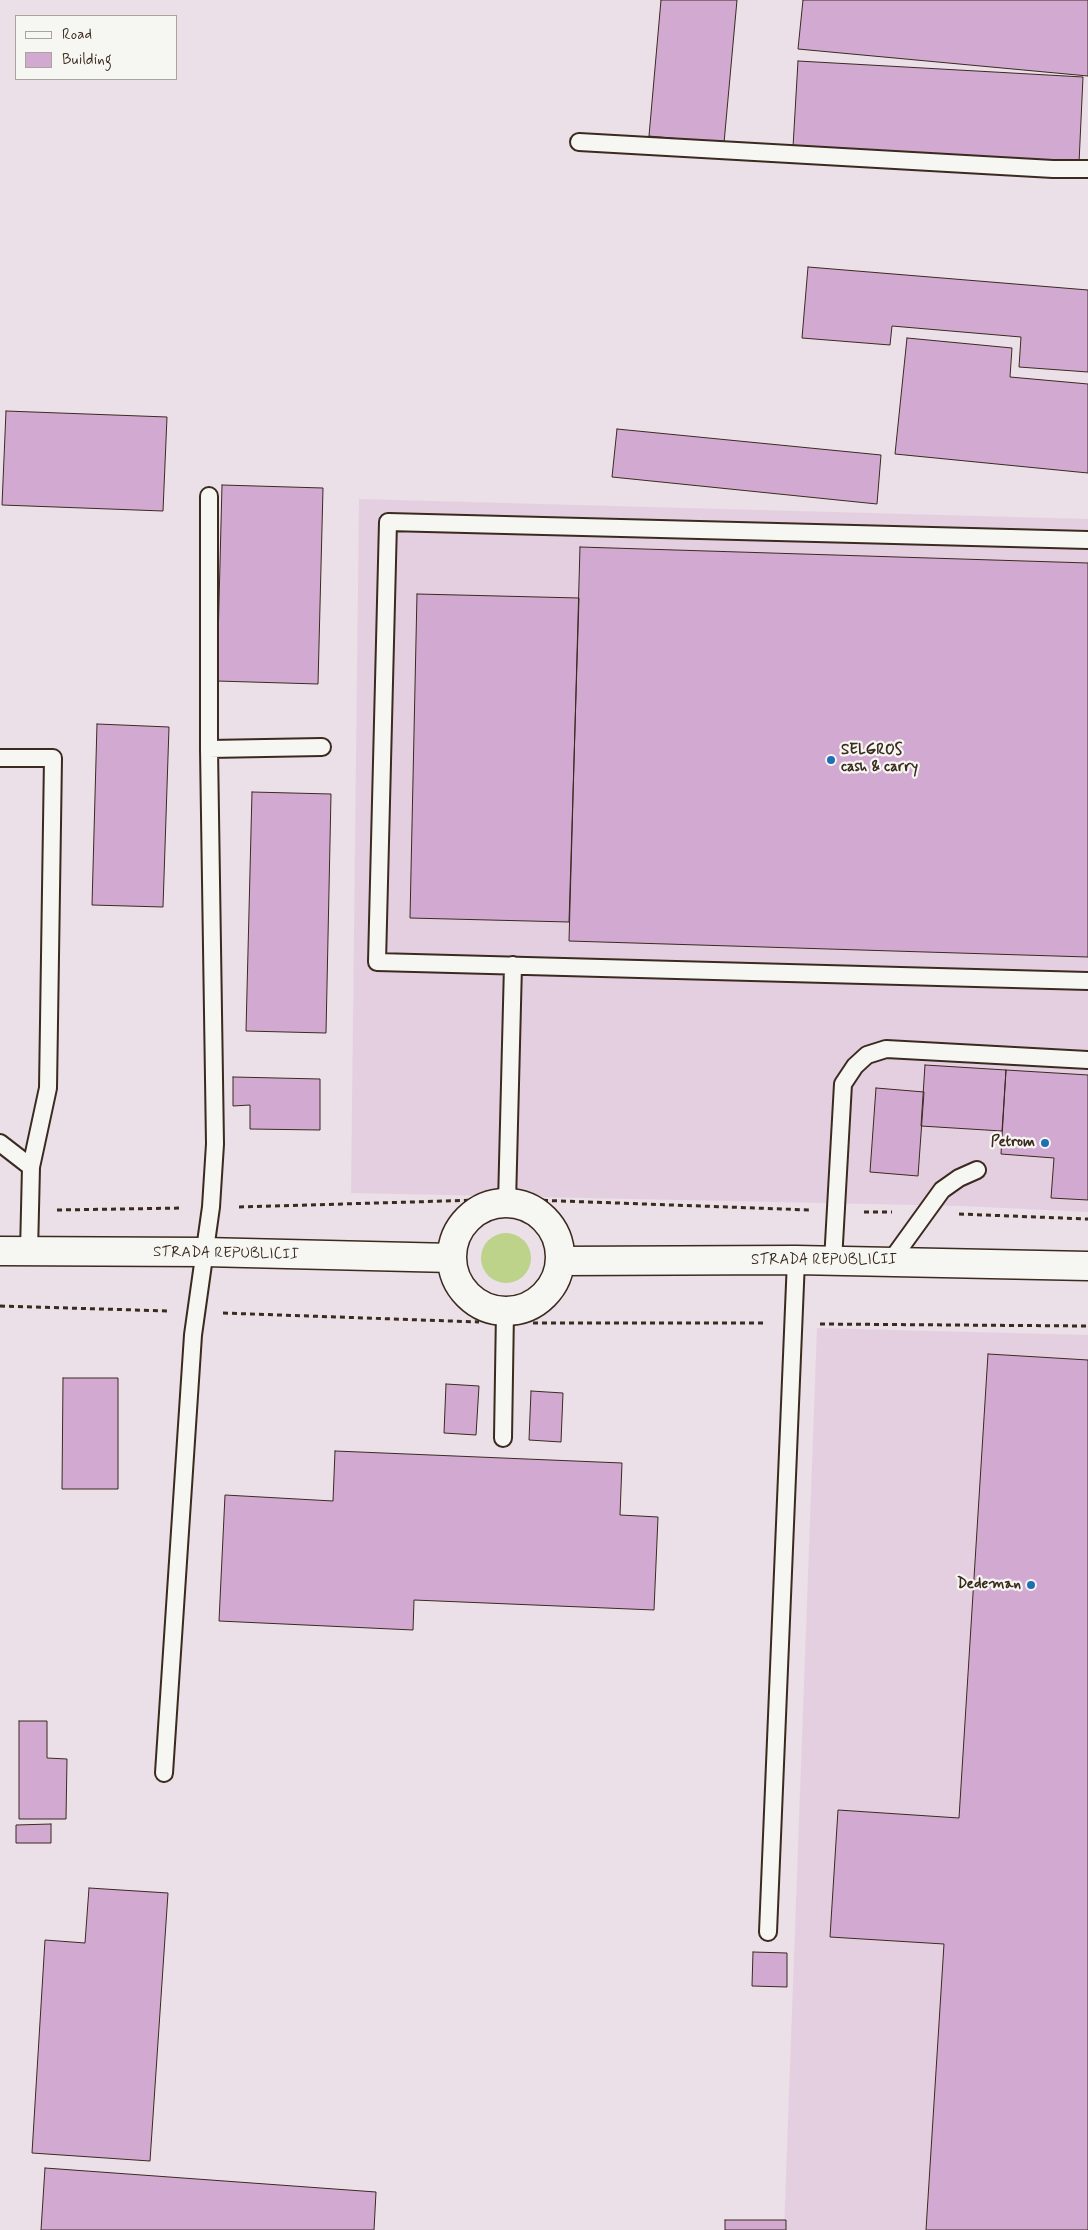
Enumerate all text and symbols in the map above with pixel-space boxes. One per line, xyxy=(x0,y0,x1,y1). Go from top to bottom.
legend xyxy=(15,15,178,80)
text: Road xyxy=(62,25,92,45)
text: Building xyxy=(62,50,112,70)
place label: SELGROS cash & carry xyxy=(841,742,918,777)
marker: SELGROS cash & carry xyxy=(825,754,837,766)
place label: Petrom xyxy=(991,1134,1035,1152)
marker: Petrom xyxy=(1039,1137,1051,1149)
street label: STRADA REPUBLICII xyxy=(153,1244,299,1264)
street label: STRADA REPUBLICII xyxy=(751,1252,897,1270)
place label: Dedeman xyxy=(957,1576,1021,1594)
marker: Dedeman xyxy=(1025,1579,1037,1591)

